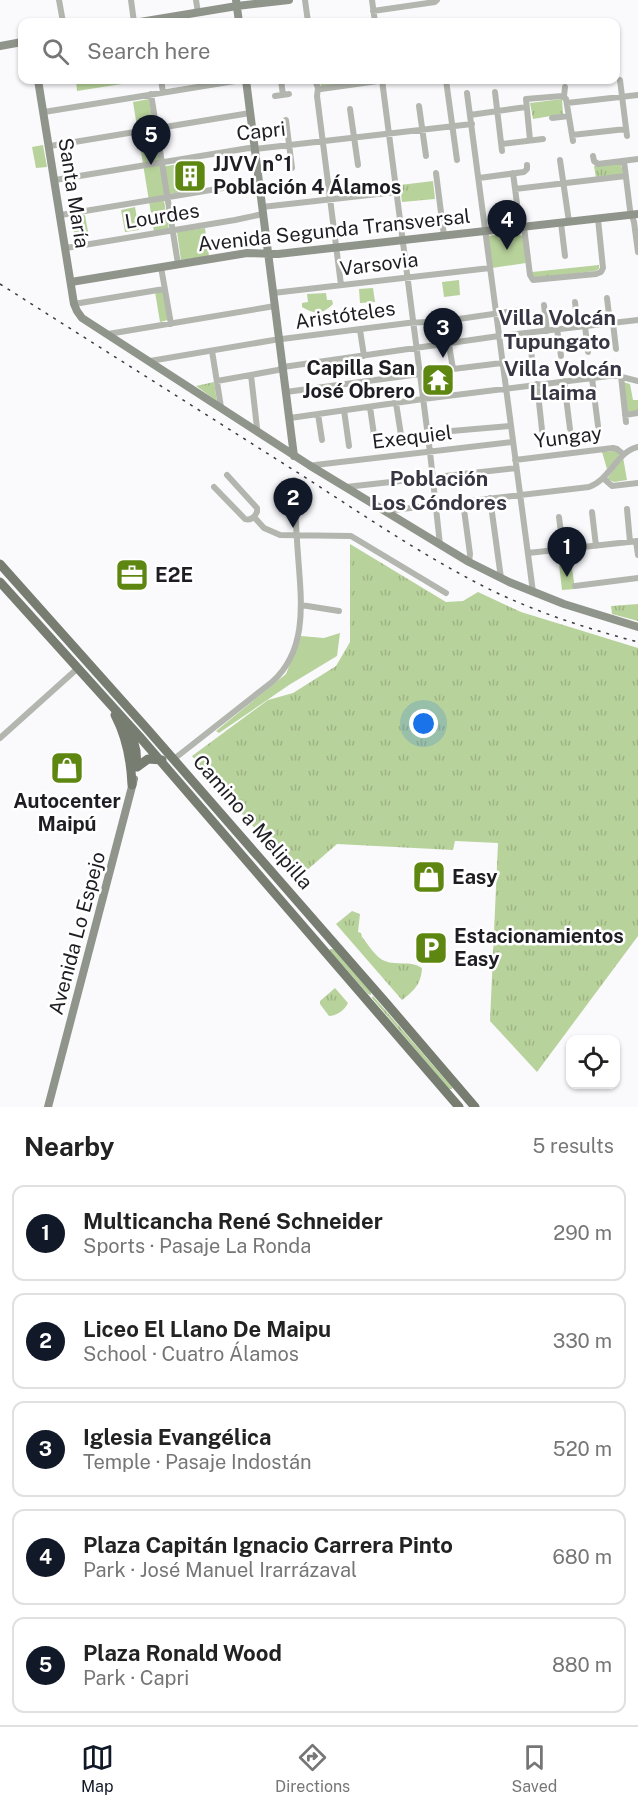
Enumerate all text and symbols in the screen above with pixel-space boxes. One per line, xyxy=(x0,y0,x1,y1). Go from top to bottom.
search box xyxy=(18,18,620,84)
icon: search xyxy=(39,35,72,68)
text: Search here xyxy=(87,38,211,64)
pin: 5 xyxy=(132,116,170,165)
street label: Capri xyxy=(235,116,287,146)
street label: Santa María xyxy=(53,136,95,250)
place label: JJVV n°1 Población 4 Álamos xyxy=(213,152,401,199)
building icon: JJVV n°1 Población 4 Álamos xyxy=(172,158,208,194)
street label: Lourdes xyxy=(123,198,201,234)
pin: 4 xyxy=(488,200,526,250)
street label: Avenida Segunda Transversal xyxy=(196,204,472,256)
street label: Varsovia xyxy=(338,247,420,281)
street label: Aristóteles xyxy=(293,296,397,334)
district label: Villa Volcán Tupungato xyxy=(498,305,616,354)
pin: 3 xyxy=(424,308,462,358)
place label: Capilla San José Obrero xyxy=(302,356,415,403)
district label: Villa Volcán Llaima xyxy=(504,356,622,405)
temple icon: Capilla San José Obrero xyxy=(420,362,456,398)
street label: Exequiel xyxy=(371,420,453,454)
street label: Yungay xyxy=(533,421,604,453)
district label: Población Los Cóndores xyxy=(371,466,507,515)
pin: 2 xyxy=(274,478,312,528)
pin: 1 xyxy=(548,528,586,577)
office icon: E2E xyxy=(114,557,150,593)
place label: E2E xyxy=(155,563,193,587)
your location xyxy=(409,709,438,738)
shop icon: Autocenter Maipú xyxy=(49,750,85,786)
street label: Camino a Melipilla xyxy=(188,750,318,894)
place label: Autocenter Maipú xyxy=(13,789,121,836)
street label: Avenida Lo Espejo xyxy=(44,849,110,1017)
shop icon: Easy xyxy=(411,859,447,895)
place label: Easy xyxy=(452,865,498,889)
place label: Estacionamientos Easy xyxy=(454,924,624,971)
parking icon: Estacionamientos Easy xyxy=(413,930,449,966)
map controls xyxy=(566,1035,620,1089)
button: locate xyxy=(566,1035,620,1089)
text: Nearby xyxy=(24,1131,114,1162)
text: 5 results xyxy=(532,1134,614,1158)
text: Multicancha René Schneider xyxy=(83,1208,383,1234)
text: 1 xyxy=(41,1221,50,1245)
text: 290 m xyxy=(553,1221,612,1245)
text: Sports · Pasaje La Ronda xyxy=(83,1234,311,1258)
text: Liceo El Llano De Maipu xyxy=(83,1316,331,1342)
text: 2 xyxy=(39,1329,52,1353)
text: 330 m xyxy=(553,1329,612,1353)
text: School · Cuatro Álamos xyxy=(83,1342,299,1366)
text: Iglesia Evangélica xyxy=(83,1424,271,1450)
text: 3 xyxy=(39,1437,52,1461)
text: 520 m xyxy=(553,1437,612,1461)
text: Temple · Pasaje Indostán xyxy=(83,1450,312,1474)
text: Plaza Capitán Ignacio Carrera Pinto xyxy=(83,1532,453,1558)
text: 4 xyxy=(39,1545,52,1569)
text: 680 m xyxy=(552,1545,612,1569)
text: Park · José Manuel Irarrázaval xyxy=(83,1558,357,1582)
text: Plaza Ronald Wood xyxy=(83,1640,282,1666)
text: 5 xyxy=(39,1653,52,1677)
text: 880 m xyxy=(552,1653,612,1677)
text: Park · Capri xyxy=(83,1666,189,1690)
tab: Map xyxy=(81,1741,114,1796)
tab: Directions xyxy=(275,1741,350,1796)
tab: Saved xyxy=(512,1741,557,1796)

